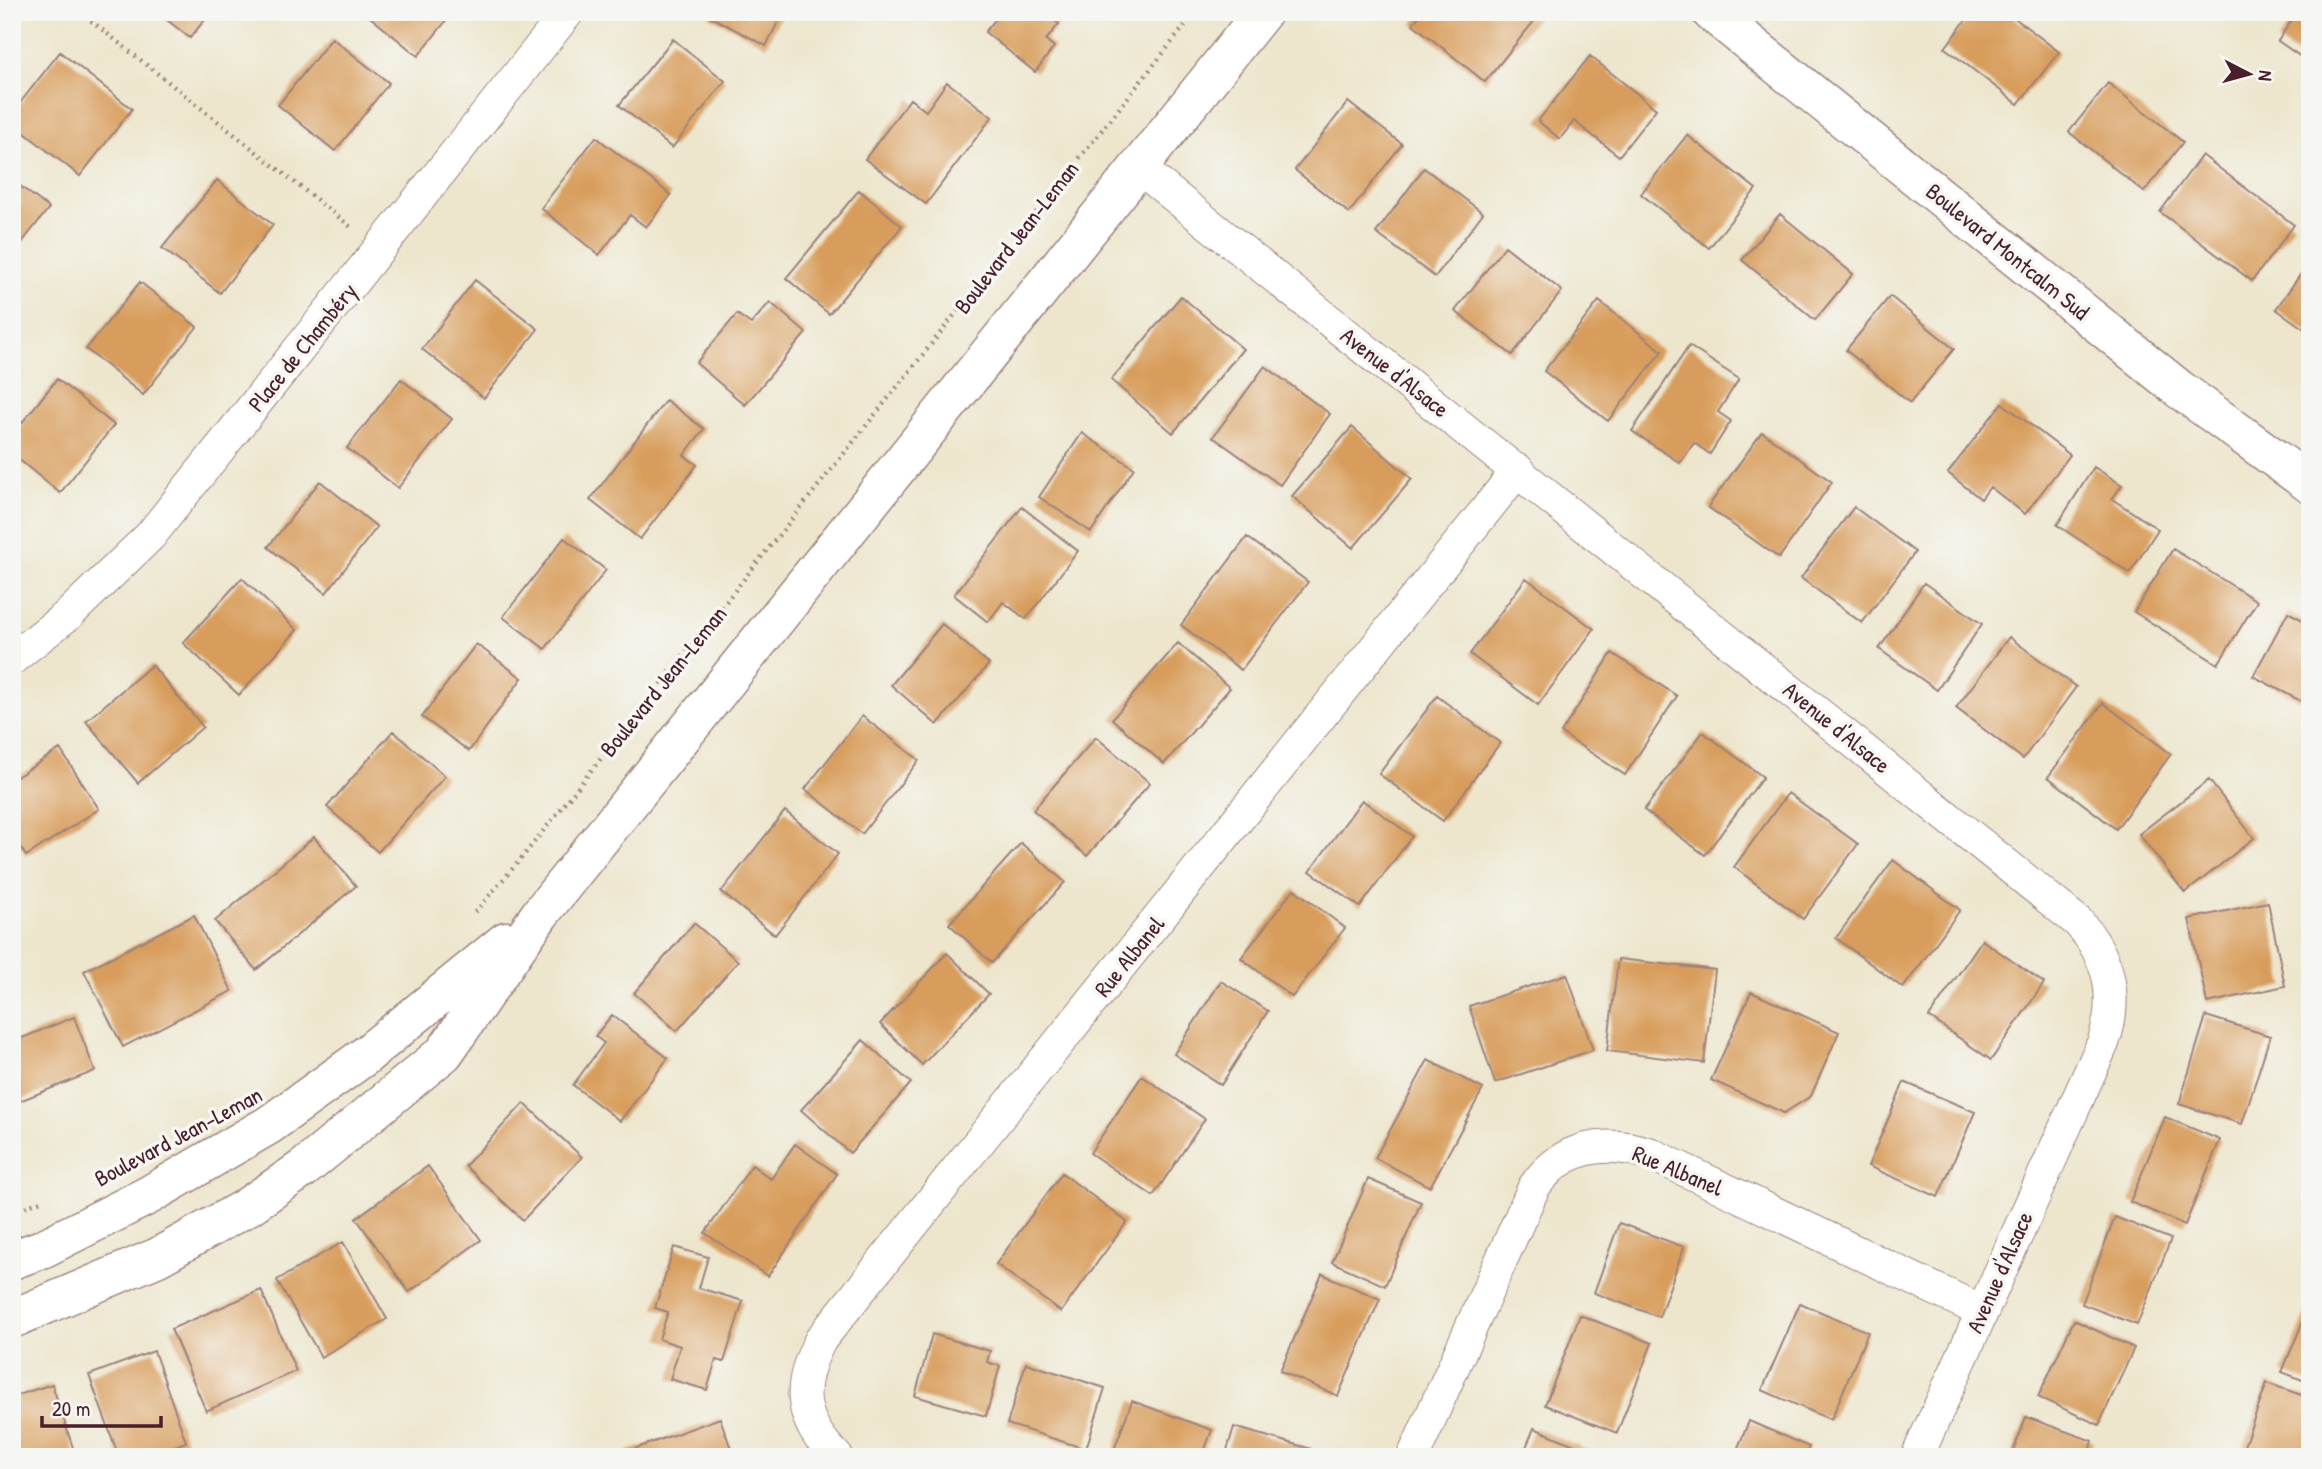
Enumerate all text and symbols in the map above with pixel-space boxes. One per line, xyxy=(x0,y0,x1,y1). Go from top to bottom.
north arrow xyxy=(2214,38,2284,108)
text: N xyxy=(2252,69,2279,82)
street label: Boulevard Jean-Leman xyxy=(947,154,1085,320)
street label: Boulevard Montcalm Sud xyxy=(1920,175,2096,327)
street label: Place de Chambéry xyxy=(241,276,364,418)
street label: Avenue d'Alsace xyxy=(1334,320,1456,424)
street label: Boulevard Jean-Leman xyxy=(592,599,734,763)
street label: Avenue d'Alsace xyxy=(1777,674,1897,780)
street label: Rue Albanel xyxy=(1087,908,1172,1003)
street label: Boulevard Jean-Leman xyxy=(89,1079,267,1193)
street label: Rue Albanel xyxy=(1628,1137,1729,1203)
street label: Avenue d'Alsace xyxy=(1958,1206,2040,1338)
scale bar xyxy=(42,1385,161,1429)
text: 20 m xyxy=(52,1394,90,1423)

